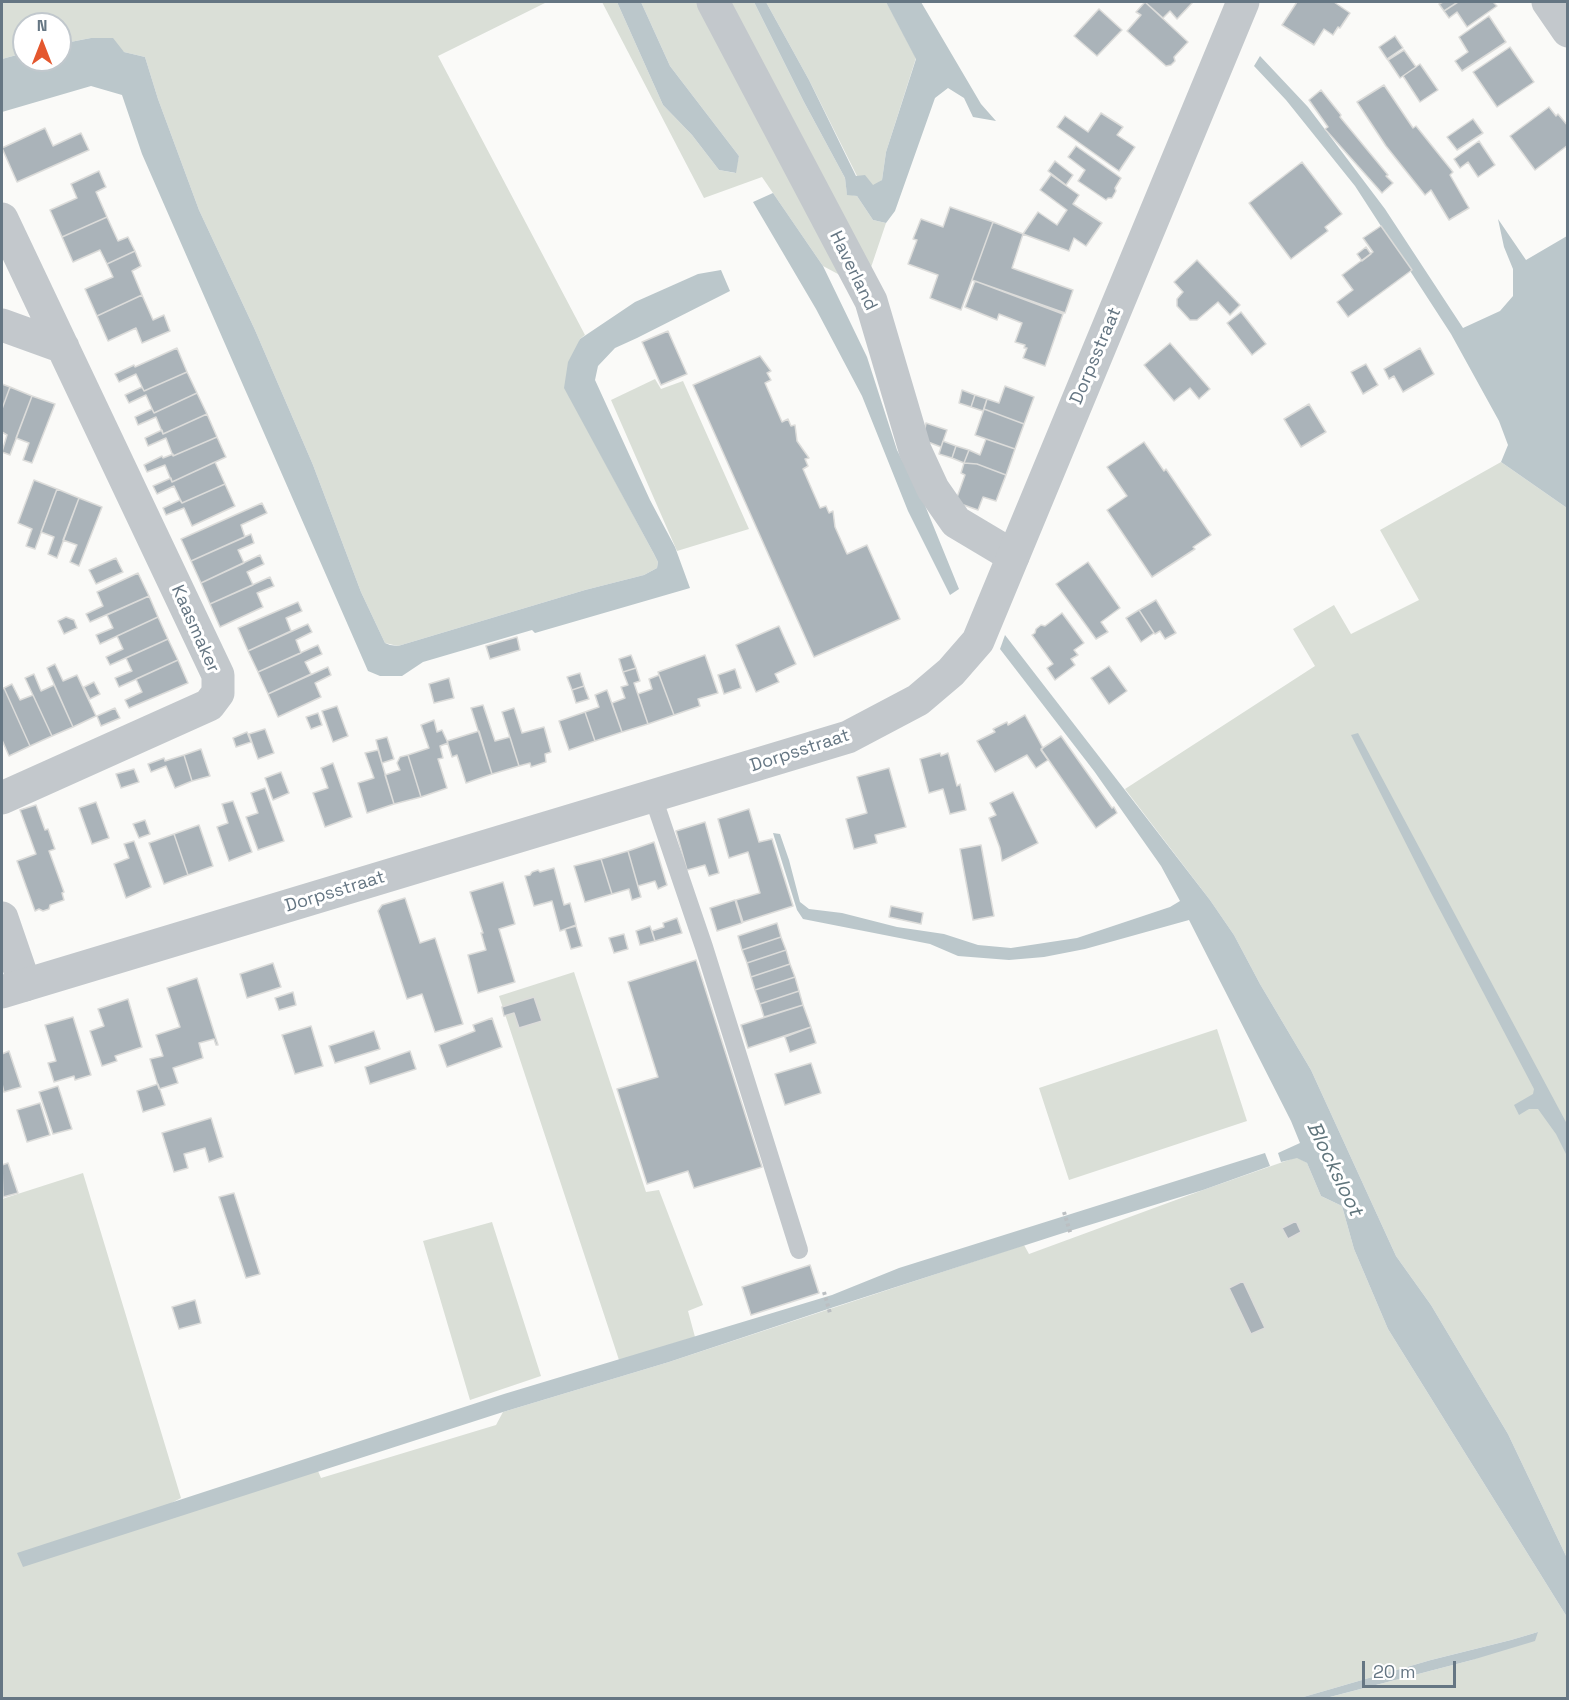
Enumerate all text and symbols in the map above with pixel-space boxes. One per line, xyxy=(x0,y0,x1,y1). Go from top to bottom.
north arrow xyxy=(12,12,72,72)
text: N xyxy=(37,15,47,36)
street label: Haverland xyxy=(824,228,882,314)
street label: Dorpsstraat xyxy=(1066,304,1126,408)
street label: Kaasmaker xyxy=(166,582,224,676)
street label: Dorpsstraat xyxy=(748,725,852,777)
street label: Dorpsstraat xyxy=(282,867,388,917)
water label: Blocksloot xyxy=(1301,1118,1367,1220)
scale bar xyxy=(1365,1649,1460,1687)
text: 20 m xyxy=(1373,1660,1416,1683)

